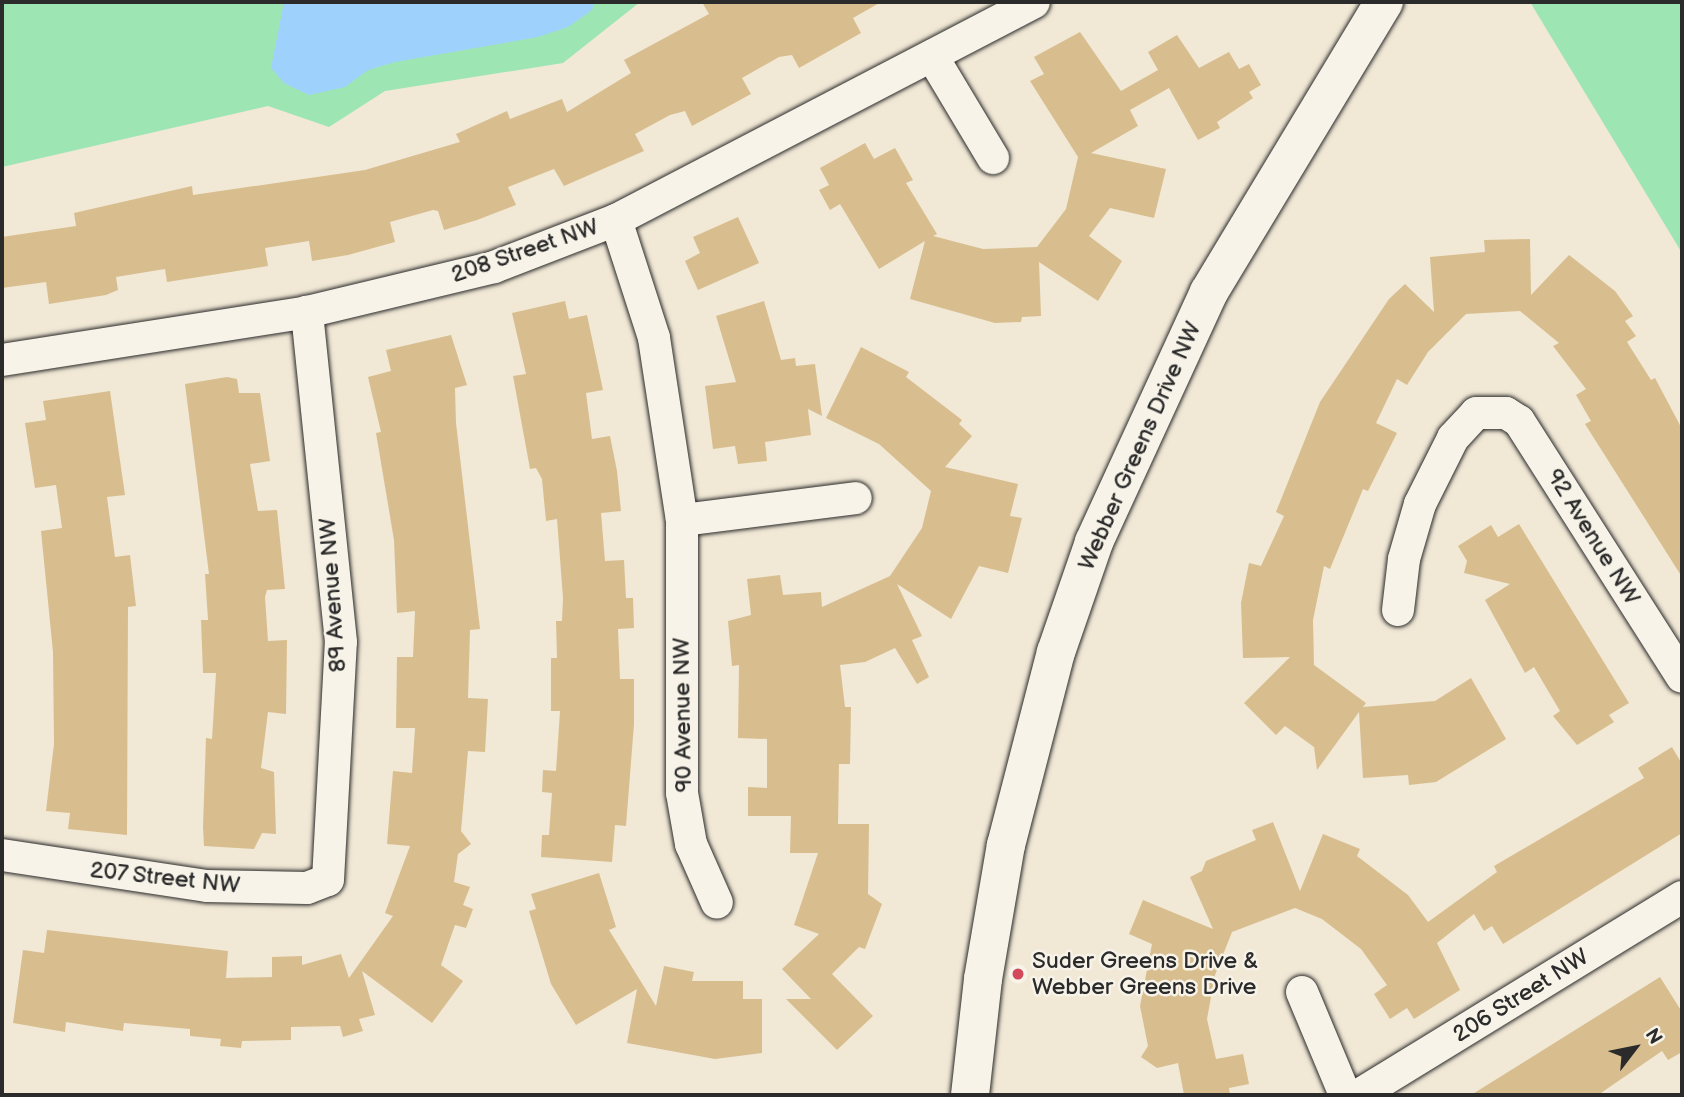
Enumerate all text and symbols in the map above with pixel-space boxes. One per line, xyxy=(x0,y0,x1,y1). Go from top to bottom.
street label: 208 Street NW xyxy=(447,213,603,289)
street label: Webber Greens Drive NW xyxy=(1073,318,1207,574)
street label: 92 Avenue NW xyxy=(1540,464,1646,610)
street label: 89 Avenue NW xyxy=(314,517,352,673)
street label: 90 Avenue NW xyxy=(668,637,698,793)
street label: 207 Street NW xyxy=(88,856,242,900)
street label: 206 Street NW xyxy=(1448,943,1594,1049)
place label: Suder Greens Drive & Webber Greens Drive xyxy=(1032,947,1259,1001)
marker: Suder Greens Drive & Webber Greens Drive xyxy=(1010,966,1026,982)
north arrow xyxy=(1600,1013,1670,1083)
text: N xyxy=(1640,1024,1667,1049)

